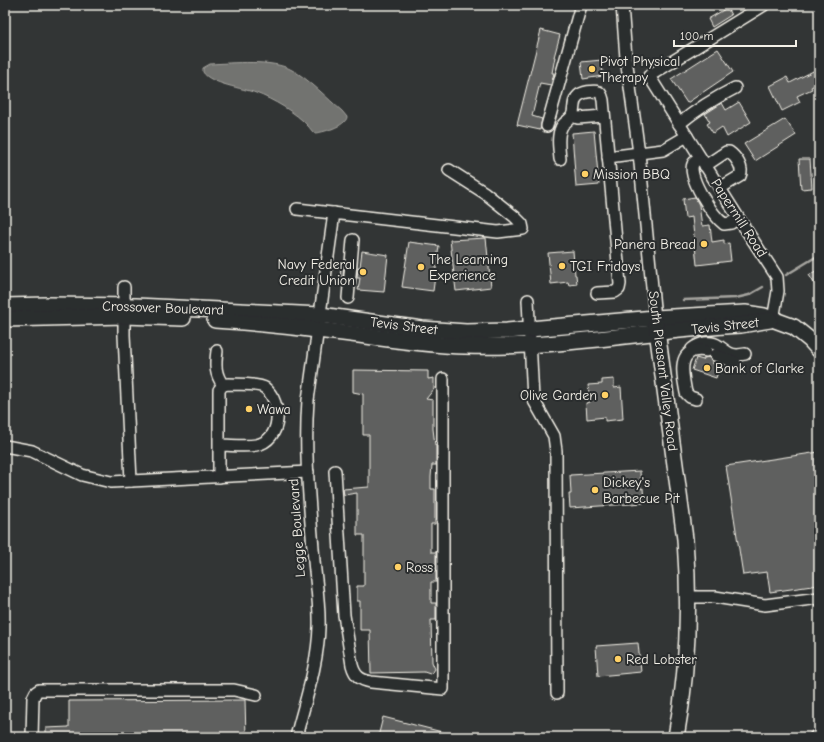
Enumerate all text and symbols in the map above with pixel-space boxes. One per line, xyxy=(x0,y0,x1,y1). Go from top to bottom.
scale bar xyxy=(674,22,796,48)
text: 100 m xyxy=(680,29,713,43)
place label: Pivot Physical Therapy xyxy=(600,53,680,86)
marker: Pivot Physical Therapy xyxy=(587,64,597,74)
place label: Mission BBQ xyxy=(593,166,670,183)
marker: Mission BBQ xyxy=(580,169,590,179)
street label: Papermill Road xyxy=(707,176,771,260)
place label: Panera Bread xyxy=(614,236,696,253)
marker: Panera Bread xyxy=(699,239,709,249)
place label: The Learning Experience xyxy=(429,251,508,284)
place label: Navy Federal Credit Union xyxy=(277,256,355,289)
place label: TGI Fridays xyxy=(570,258,640,275)
marker: TGI Fridays xyxy=(557,261,567,271)
marker: The Learning Experience xyxy=(416,262,426,272)
marker: Navy Federal Credit Union xyxy=(358,267,368,277)
street label: South Pleasant Valley Road xyxy=(645,290,681,452)
street label: Crossover Boulevard xyxy=(102,297,224,319)
street label: Tevis Street xyxy=(369,313,440,339)
street label: Tevis Street xyxy=(690,314,761,338)
place label: Bank of Clarke xyxy=(715,360,804,377)
marker: Bank of Clarke xyxy=(702,363,712,373)
place label: Olive Garden xyxy=(520,387,597,404)
marker: Olive Garden xyxy=(600,390,610,400)
place label: Wawa xyxy=(257,401,291,418)
marker: Wawa xyxy=(244,404,254,414)
place label: Dickey's Barbecue Pit xyxy=(603,474,681,507)
street label: Legge Boulevard xyxy=(285,478,309,578)
marker: Dickey's Barbecue Pit xyxy=(590,485,600,495)
place label: Ross xyxy=(406,559,433,576)
marker: Ross xyxy=(393,562,403,572)
place label: Red Lobster xyxy=(626,651,697,668)
marker: Red Lobster xyxy=(613,654,623,664)

